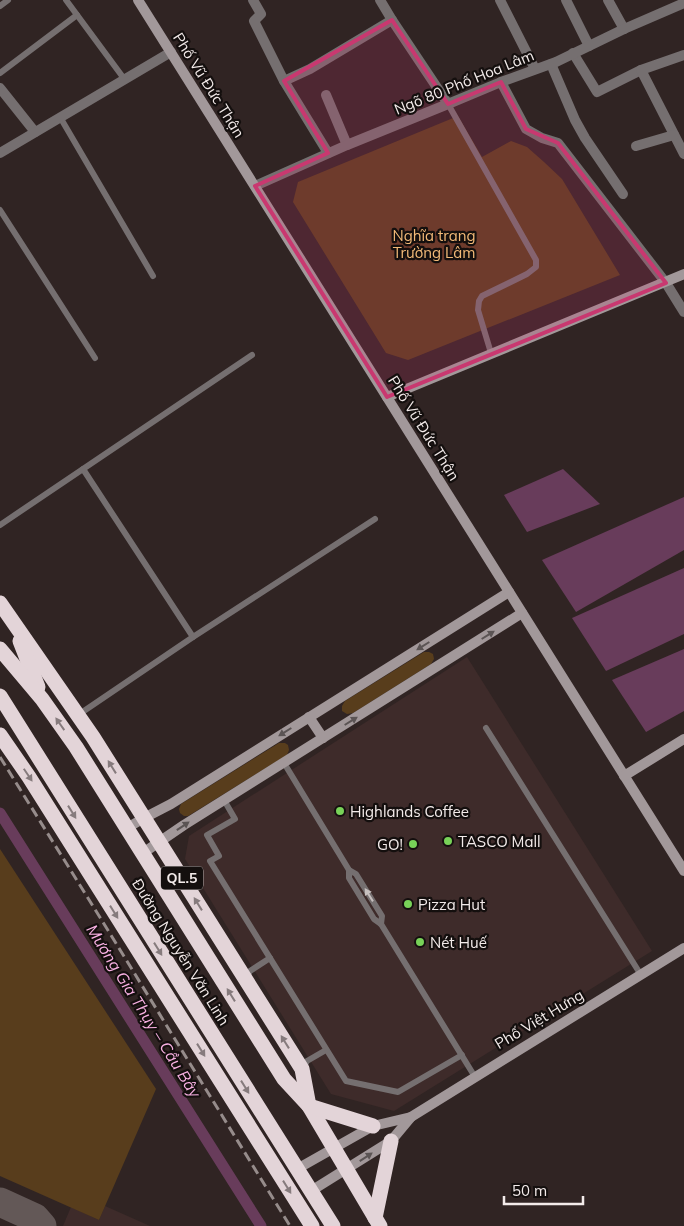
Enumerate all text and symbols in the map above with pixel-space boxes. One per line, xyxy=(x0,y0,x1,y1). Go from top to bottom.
street label: Phố Vũ Đức Thận xyxy=(169,29,249,141)
street label: Ngõ 80 Phố Hoa Lâm xyxy=(391,45,537,119)
park label: Nghĩa trang Trường Lâm xyxy=(393,226,475,262)
street label: Phố Vũ Đức Thận xyxy=(384,372,464,484)
one-way arrow xyxy=(482,630,495,639)
one-way arrow xyxy=(416,641,430,650)
one-way arrow xyxy=(344,717,357,726)
one-way arrow xyxy=(55,718,65,731)
one-way arrow xyxy=(279,727,292,737)
one-way arrow xyxy=(107,760,116,773)
one-way arrow xyxy=(23,768,32,782)
place label: Highlands Coffee xyxy=(350,802,469,821)
one-way arrow xyxy=(67,805,77,818)
marker: Highlands Coffee xyxy=(334,805,346,817)
one-way arrow xyxy=(177,821,190,831)
place label: TASCO Mall xyxy=(458,832,541,851)
place label: GO! xyxy=(377,835,403,854)
marker: TASCO Mall xyxy=(442,835,454,847)
marker: GO! xyxy=(407,838,419,850)
road number: QL.5 xyxy=(161,866,203,890)
street label: Đường Nguyễn Văn Linh xyxy=(128,875,234,1029)
one-way arrow xyxy=(364,888,373,901)
place label: Pizza Hut xyxy=(418,895,485,914)
one-way arrow xyxy=(194,897,203,911)
marker: Pizza Hut xyxy=(402,898,414,910)
one-way arrow xyxy=(110,906,119,919)
water label: Mương Gia Thụy – Cầu Bây xyxy=(82,921,206,1102)
place label: Nét Huế xyxy=(430,933,488,952)
marker: Nét Huế xyxy=(414,936,426,948)
one-way arrow xyxy=(154,943,163,956)
street label: Phố Việt Hưng xyxy=(491,985,587,1053)
one-way arrow xyxy=(227,988,236,1001)
one-way arrow xyxy=(280,1035,289,1048)
one-way arrow xyxy=(196,1043,206,1056)
one-way arrow xyxy=(240,1080,250,1093)
one-way arrow xyxy=(359,1152,372,1161)
scale bar xyxy=(504,1174,583,1206)
one-way arrow xyxy=(283,1181,292,1194)
text: 50 m xyxy=(512,1181,547,1200)

